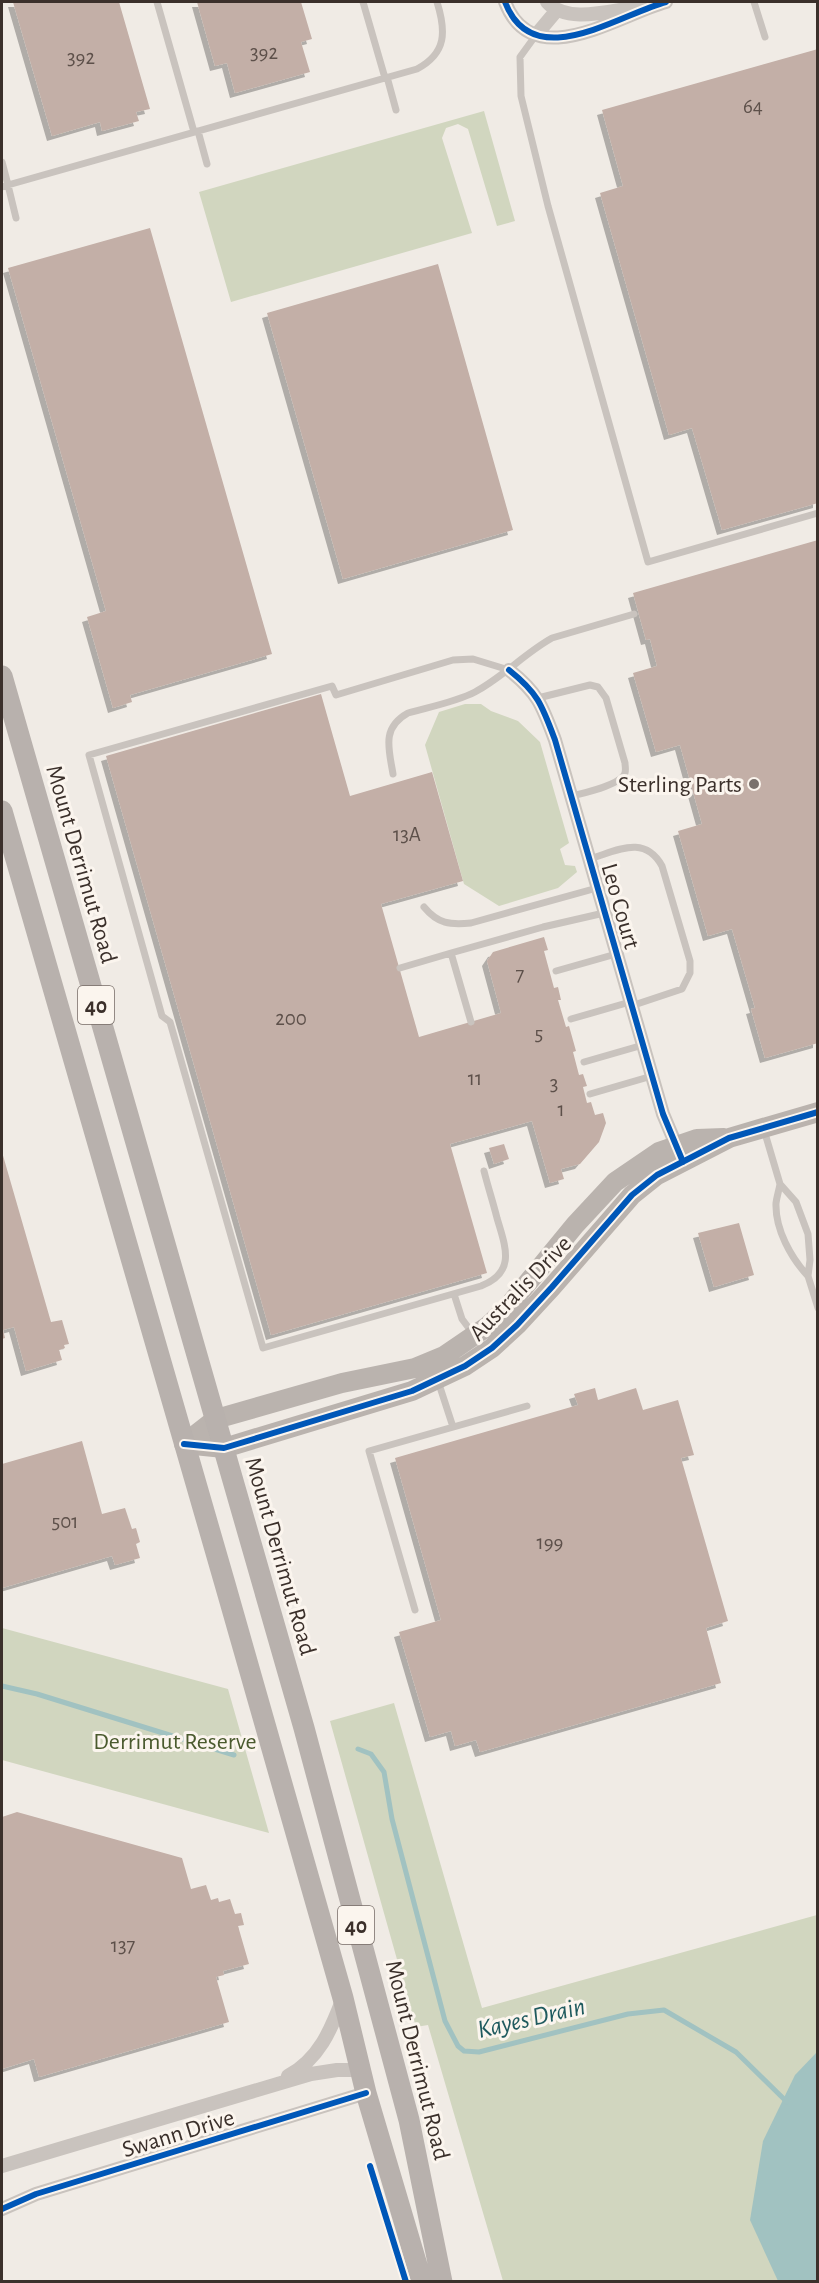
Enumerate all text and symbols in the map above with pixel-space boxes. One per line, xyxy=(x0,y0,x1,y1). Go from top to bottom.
house number: 392 xyxy=(250,42,278,63)
house number: 392 xyxy=(67,47,95,68)
house number: 64 xyxy=(743,96,763,117)
street label: Mount Derrimut Road xyxy=(41,762,121,966)
place label: Sterling Parts xyxy=(618,773,742,797)
marker: Sterling Parts xyxy=(747,777,761,791)
house number: 13A xyxy=(393,824,421,845)
street label: Leo Court xyxy=(596,861,644,952)
house number: 7 xyxy=(516,964,525,985)
road number: 40 xyxy=(78,986,114,1024)
house number: 200 xyxy=(275,1008,307,1029)
house number: 5 xyxy=(535,1023,543,1044)
house number: 11 xyxy=(468,1068,482,1089)
house number: 3 xyxy=(550,1073,558,1094)
house number: 1 xyxy=(557,1099,565,1120)
street label: Australis Drive xyxy=(465,1232,576,1346)
street label: Mount Derrimut Road xyxy=(240,1454,320,1658)
house number: 501 xyxy=(51,1511,79,1532)
house number: 199 xyxy=(537,1532,563,1553)
park label: Derrimut Reserve xyxy=(93,1730,257,1754)
road number: 40 xyxy=(338,1906,374,1944)
house number: 137 xyxy=(111,1935,136,1956)
street label: Mount Derrimut Road xyxy=(381,1958,453,2163)
water label: Kayes Drain xyxy=(475,1993,588,2043)
street label: Swann Drive xyxy=(119,2106,237,2162)

